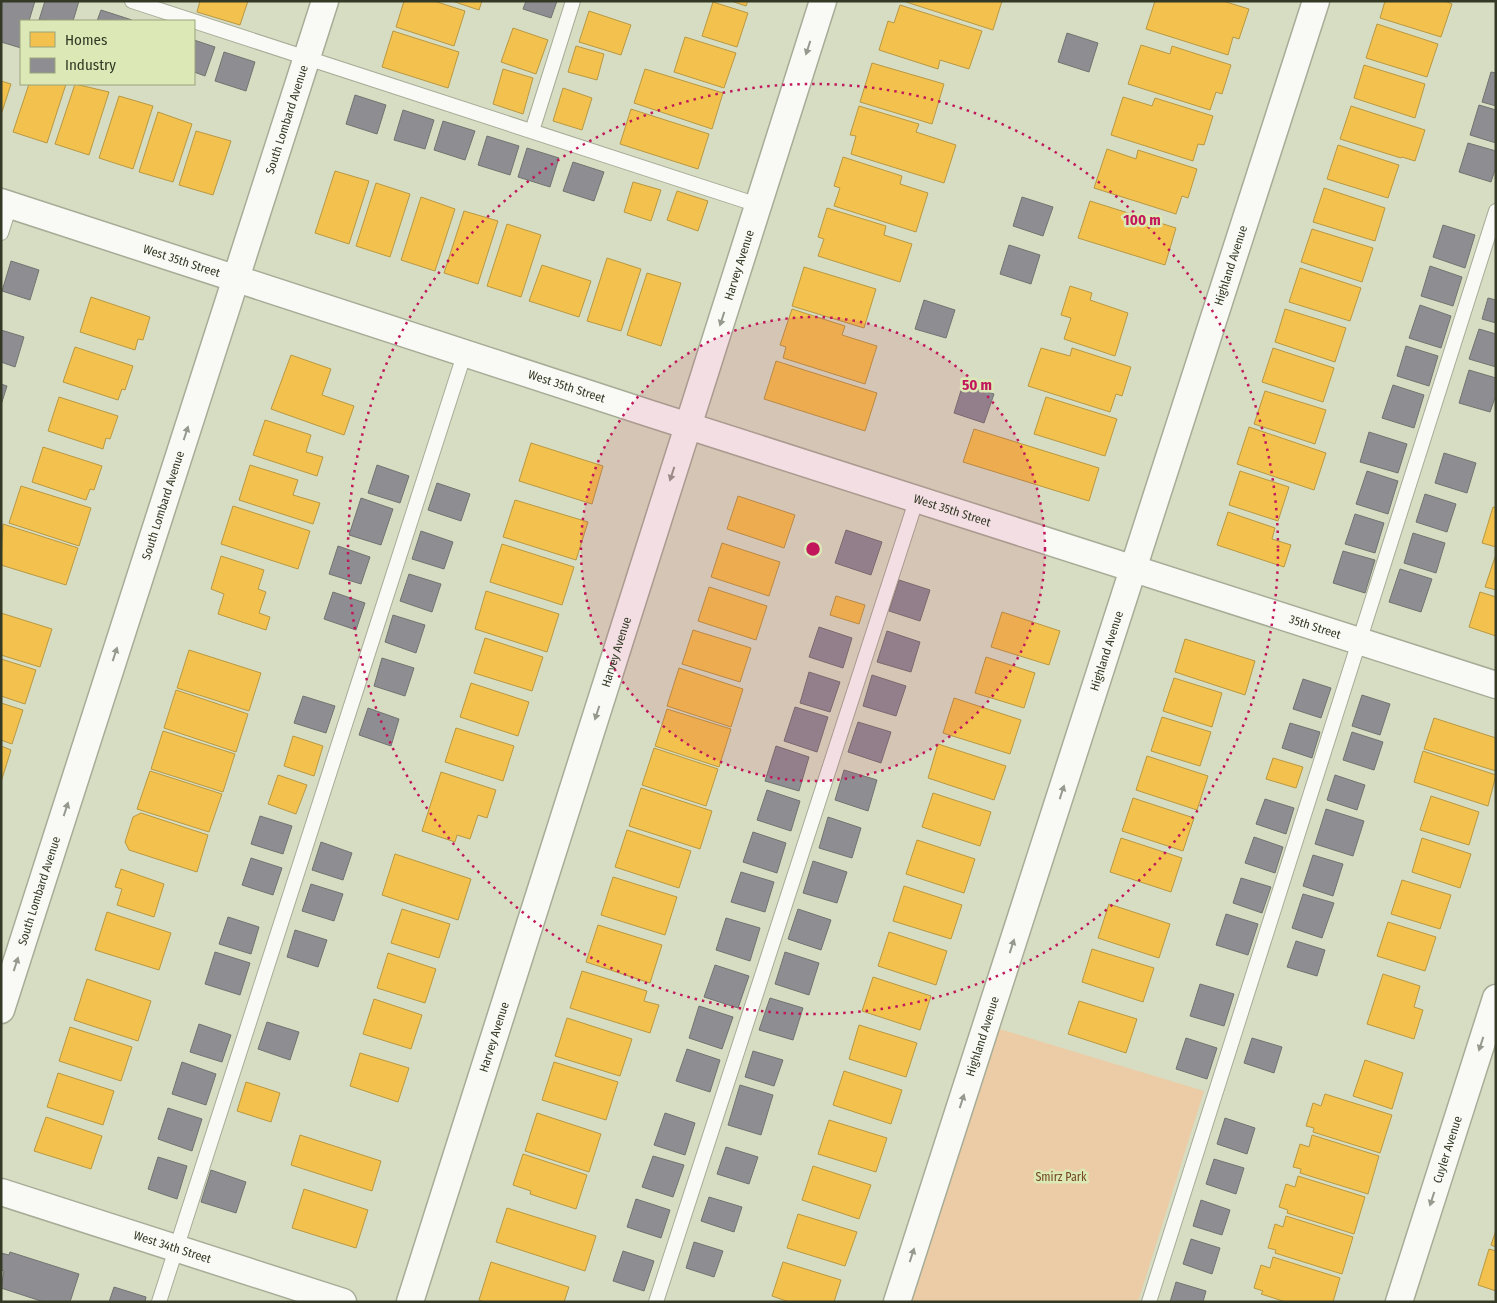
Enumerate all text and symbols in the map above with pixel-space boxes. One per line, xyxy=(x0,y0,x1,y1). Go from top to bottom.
legend xyxy=(20,20,195,85)
text: Homes xyxy=(65,31,107,49)
one-way arrow xyxy=(804,40,811,55)
text: Industry xyxy=(65,56,116,74)
street label: South Lombard Avenue xyxy=(263,63,311,176)
text: 100 m xyxy=(1123,211,1161,229)
street label: Highland Avenue xyxy=(1211,224,1250,307)
street label: Harvey Avenue xyxy=(722,228,757,302)
street label: West 35th Street xyxy=(141,242,222,280)
one-way arrow xyxy=(717,312,725,327)
street label: West 35th Street xyxy=(526,367,607,406)
text: 50 m xyxy=(962,376,992,394)
one-way arrow xyxy=(182,425,190,440)
street label: South Lombard Avenue xyxy=(139,449,187,562)
one-way arrow xyxy=(668,467,676,482)
street label: West 35th Street xyxy=(912,492,993,530)
centre of rings xyxy=(804,540,822,558)
street label: Highland Avenue xyxy=(1087,609,1126,693)
street label: 35th Street xyxy=(1287,612,1343,642)
street label: Harvey Avenue xyxy=(599,615,634,689)
one-way arrow xyxy=(111,646,119,661)
one-way arrow xyxy=(592,705,600,720)
one-way arrow xyxy=(1059,784,1066,799)
one-way arrow xyxy=(62,801,70,816)
street label: South Lombard Avenue xyxy=(15,835,63,947)
one-way arrow xyxy=(1008,938,1016,953)
one-way arrow xyxy=(13,956,20,971)
street label: Highland Avenue xyxy=(963,995,1002,1078)
street label: Harvey Avenue xyxy=(476,1000,512,1074)
one-way arrow xyxy=(1477,1037,1485,1052)
one-way arrow xyxy=(959,1093,966,1108)
street label: Cuyler Avenue xyxy=(1430,1114,1465,1185)
park label: Smirz Park xyxy=(1035,1170,1087,1184)
one-way arrow xyxy=(1427,1192,1435,1207)
street label: West 34th Street xyxy=(132,1228,213,1266)
one-way arrow xyxy=(909,1248,916,1263)

